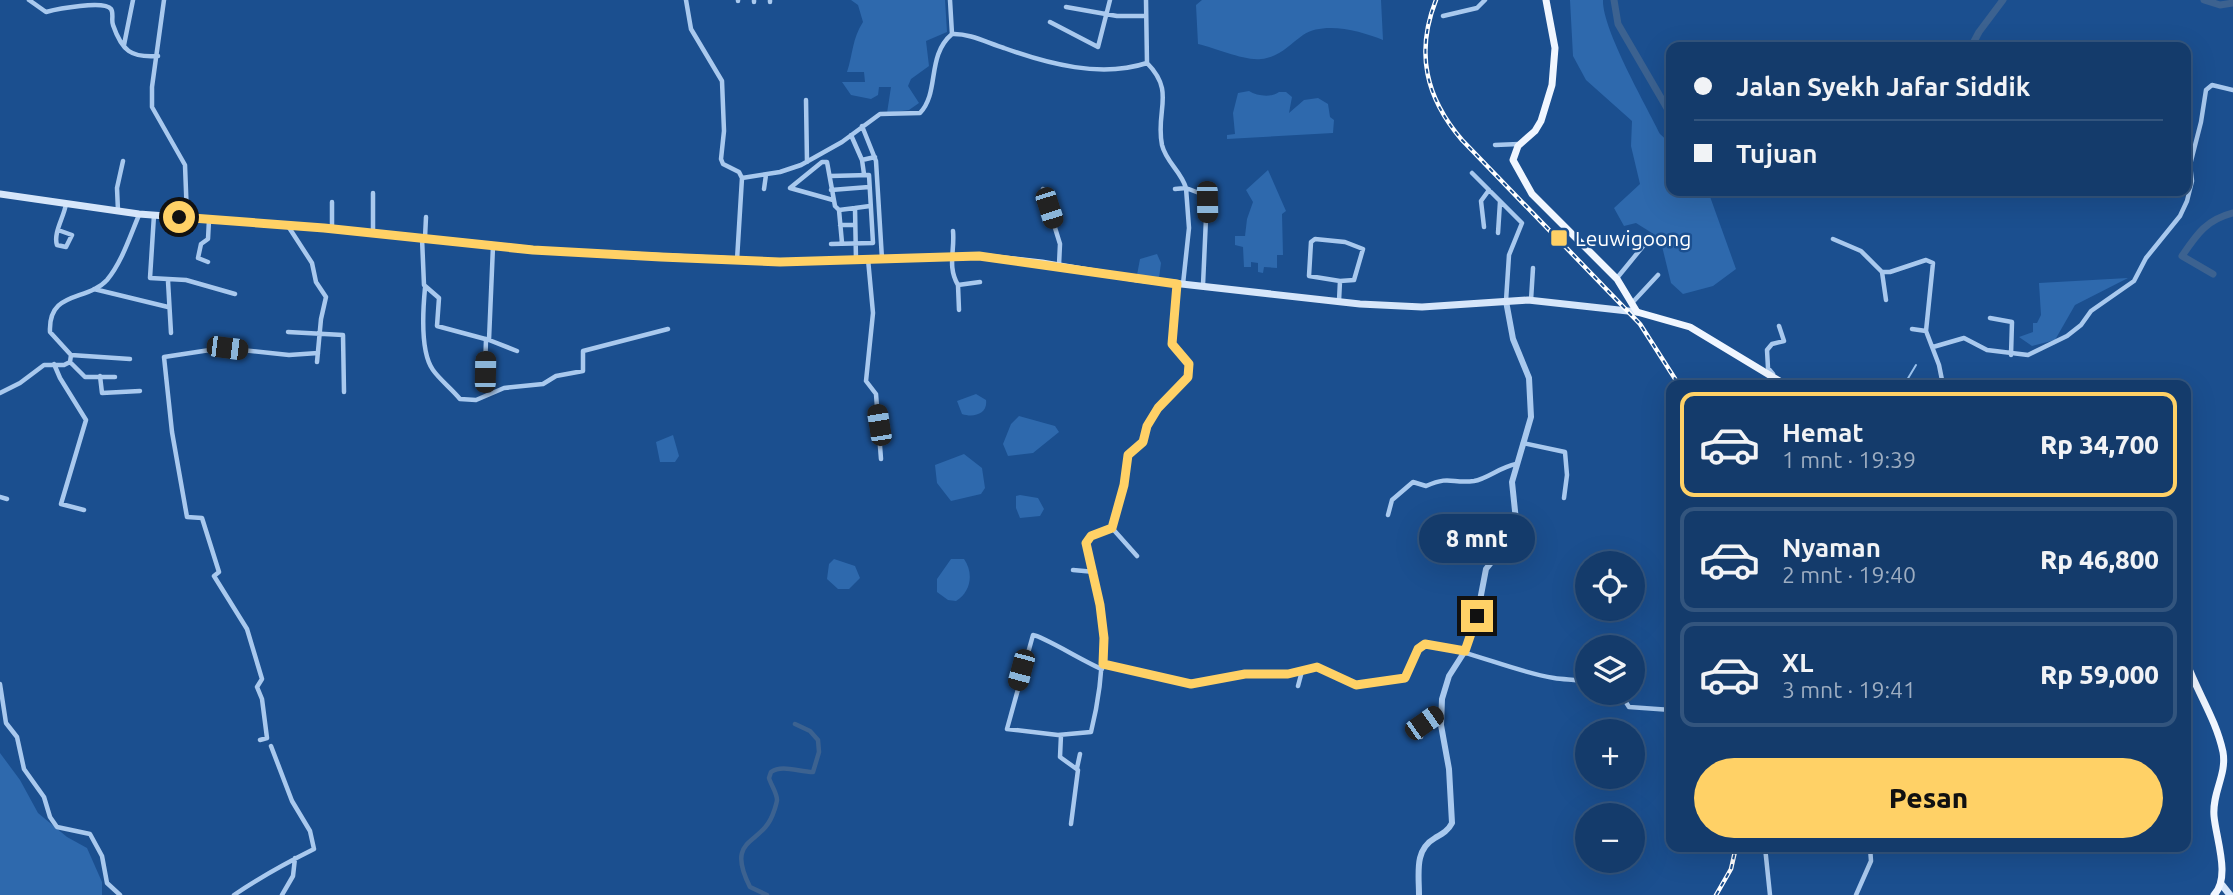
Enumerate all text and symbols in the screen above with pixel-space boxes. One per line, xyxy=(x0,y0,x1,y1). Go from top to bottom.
text: Jalan Syekh Jafar Siddik xyxy=(1736,72,2030,101)
text: Tujuan xyxy=(1736,139,1817,168)
car xyxy=(1197,181,1218,223)
car xyxy=(1033,185,1066,231)
route start xyxy=(163,201,195,233)
place label: Leuwigoong xyxy=(1575,226,1691,250)
marker: Leuwigoong xyxy=(1549,228,1569,248)
car xyxy=(205,335,250,361)
car xyxy=(475,351,496,393)
car xyxy=(866,403,893,447)
icon: car xyxy=(1698,413,1761,476)
text: Hemat xyxy=(1782,418,1864,447)
text: Rp 34,700 xyxy=(2040,430,2159,459)
text: 1 mnt · 19:39 xyxy=(1782,447,1916,472)
callout: 8 mnt xyxy=(1419,514,1535,564)
text: 8 mnt xyxy=(1446,526,1508,551)
icon: car xyxy=(1698,528,1761,591)
text: Nyaman xyxy=(1782,533,1881,562)
text: Rp 46,800 xyxy=(2040,545,2159,574)
map controls xyxy=(1575,551,1645,873)
button: locate xyxy=(1575,551,1645,621)
text: 2 mnt · 19:40 xyxy=(1782,562,1916,587)
route end xyxy=(1461,600,1493,632)
button: layers xyxy=(1575,635,1645,705)
icon: car xyxy=(1698,643,1761,706)
car xyxy=(1006,647,1037,693)
text: XL xyxy=(1782,648,1813,677)
text: Rp 59,000 xyxy=(2040,660,2159,689)
text: 3 mnt · 19:41 xyxy=(1782,677,1916,702)
car xyxy=(1401,702,1448,744)
button: + xyxy=(1575,719,1645,789)
button: Pesan xyxy=(1694,758,2163,838)
button: − xyxy=(1575,803,1645,873)

